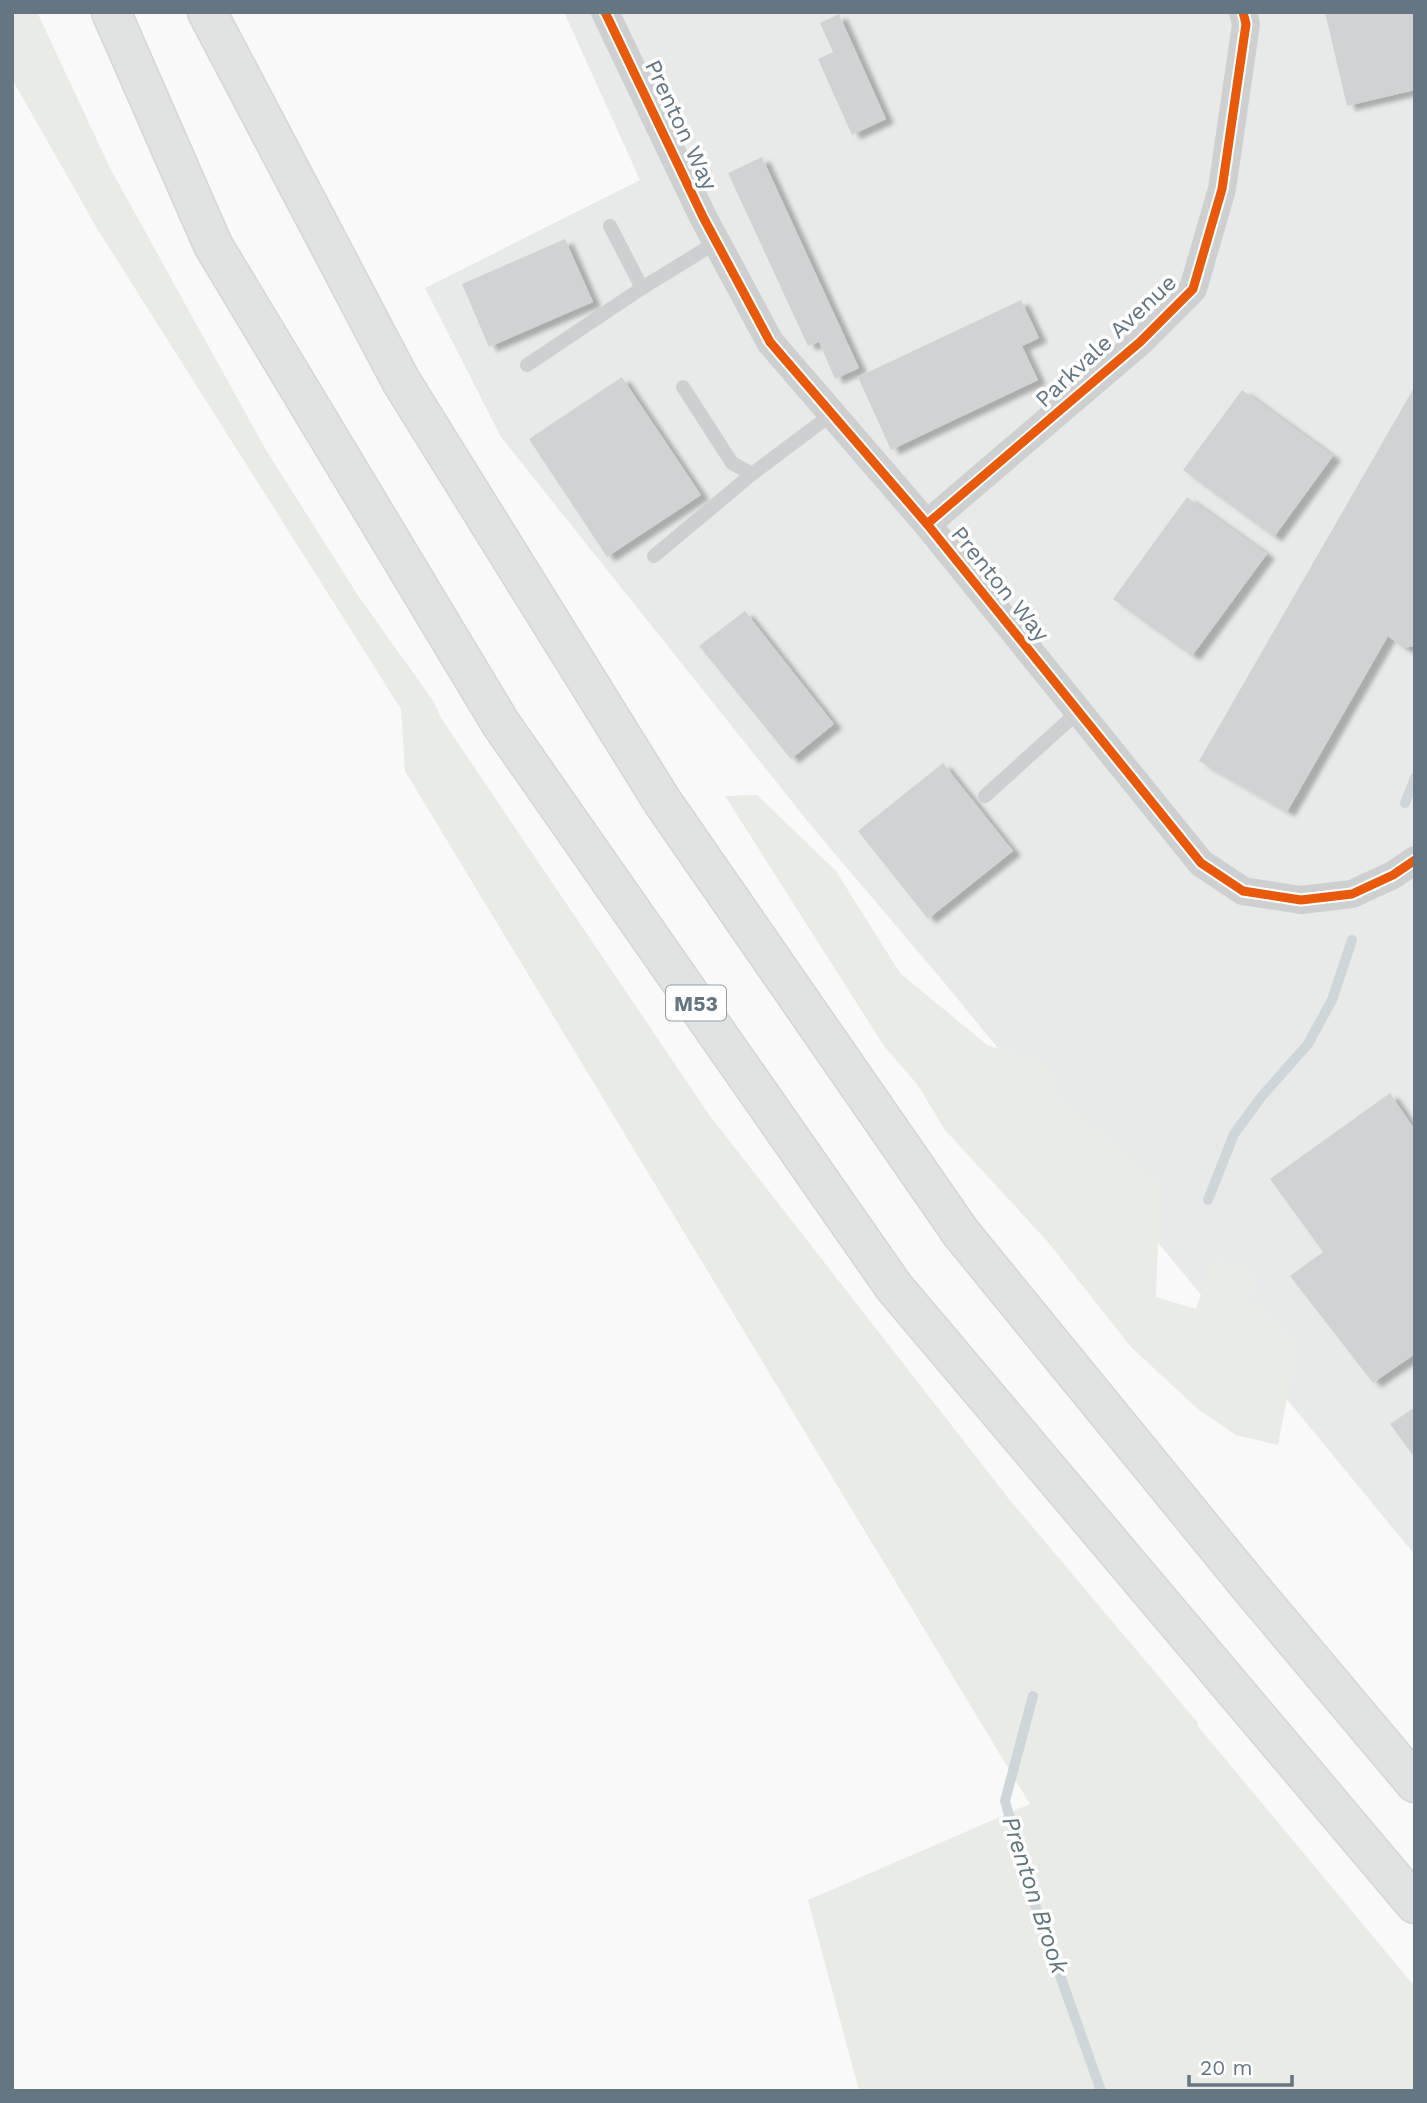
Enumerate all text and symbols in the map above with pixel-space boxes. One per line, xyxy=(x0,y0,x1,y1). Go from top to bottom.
street label: Prenton Way xyxy=(639,56,723,195)
street label: Parkvale Avenue xyxy=(1030,269,1182,413)
street label: Prenton Way xyxy=(945,521,1055,647)
road number: M53 xyxy=(666,986,726,1020)
water label: Prenton Brook xyxy=(996,1813,1074,1978)
scale bar xyxy=(1189,2044,1292,2088)
text: 20 m xyxy=(1200,2055,1252,2080)

